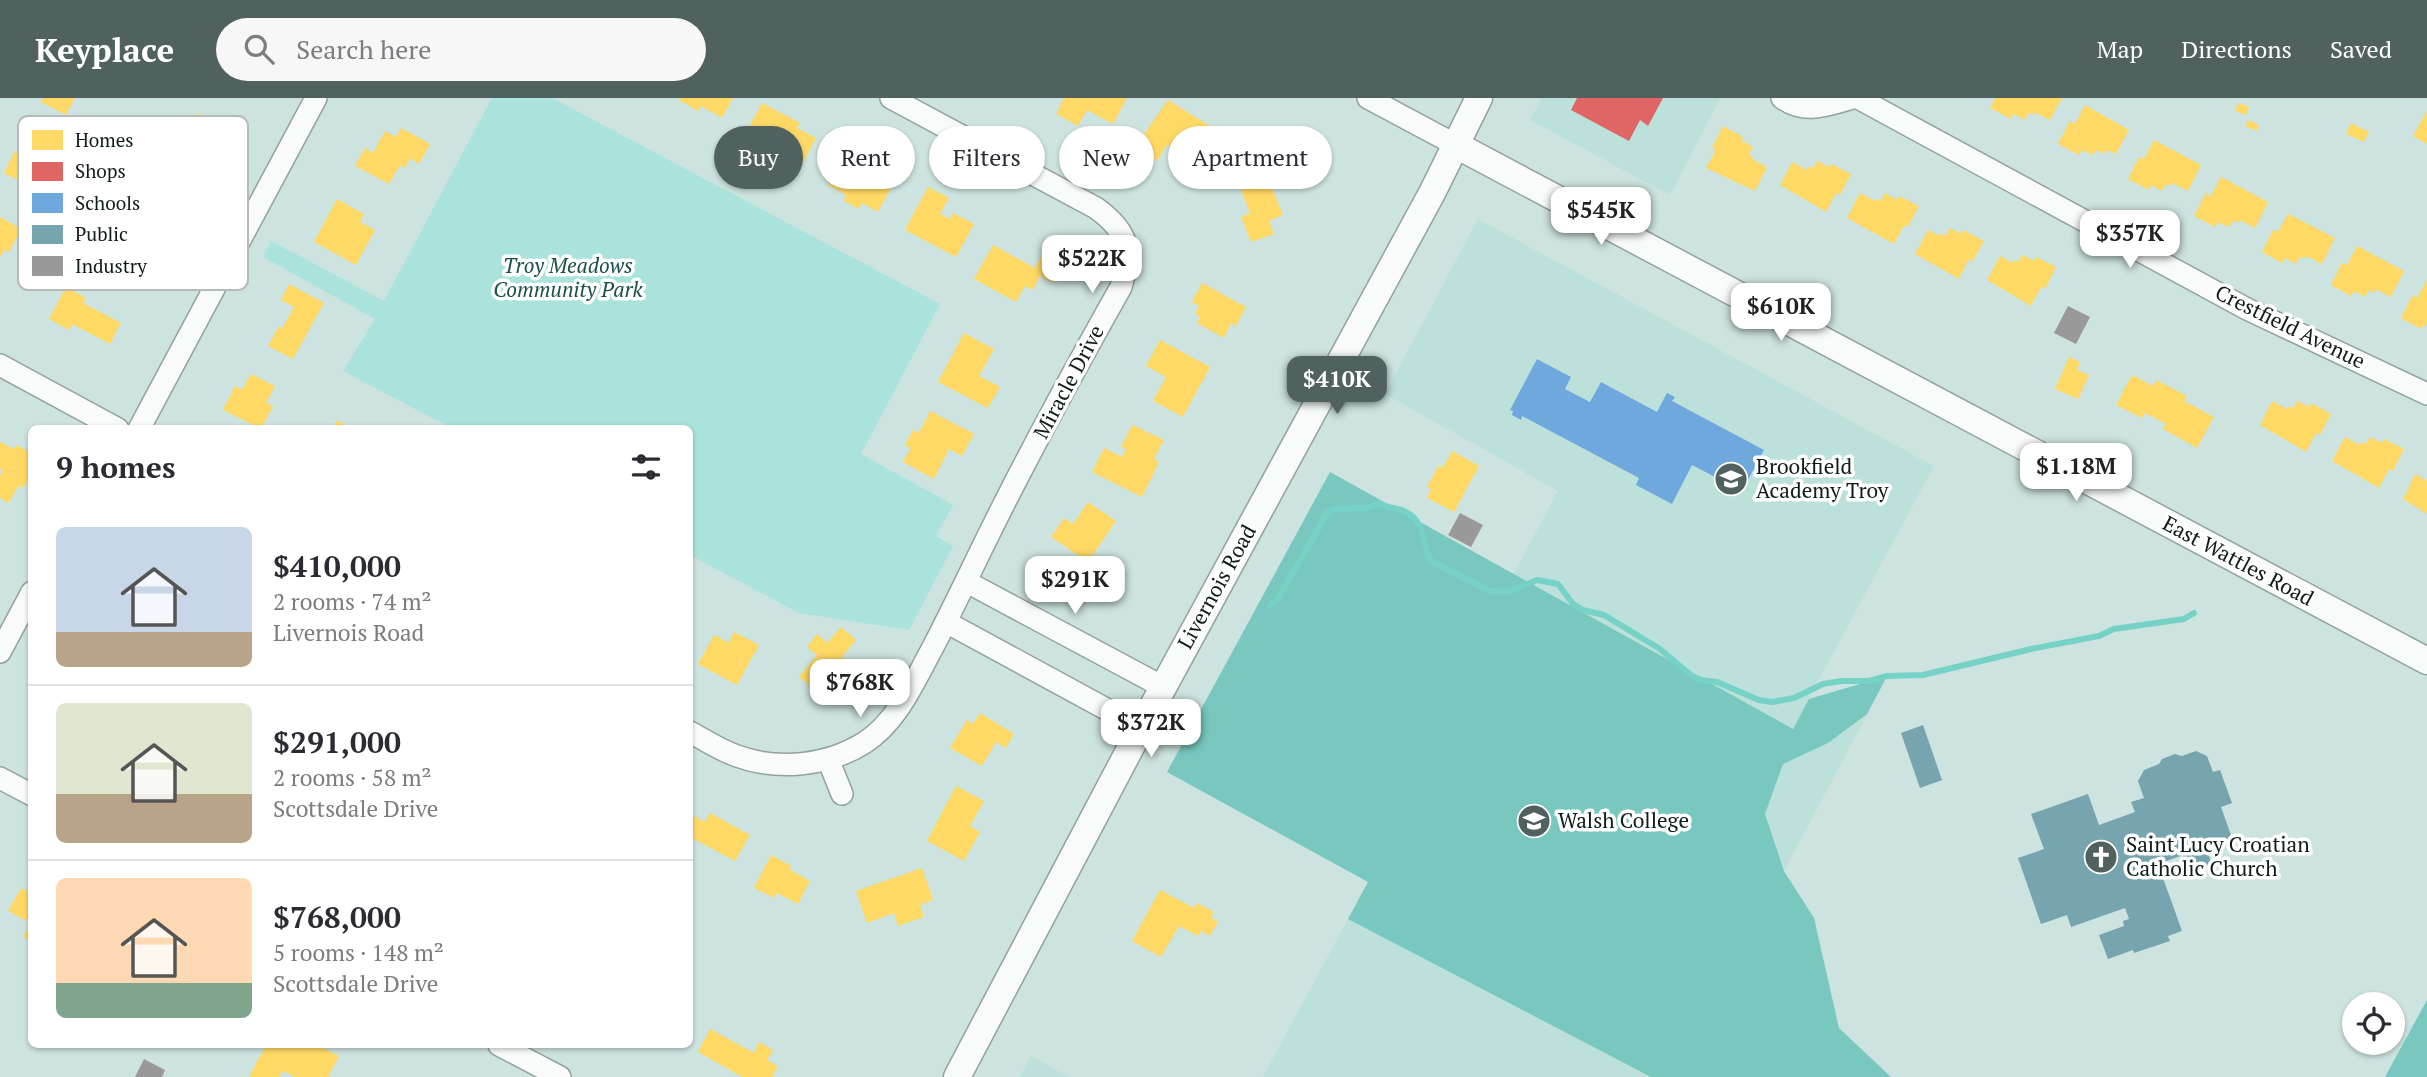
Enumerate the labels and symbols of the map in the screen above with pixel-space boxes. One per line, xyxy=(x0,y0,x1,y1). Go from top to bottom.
legend xyxy=(18,116,248,290)
text: Homes xyxy=(75,127,134,152)
text: Shops xyxy=(75,158,126,183)
pin: $545K xyxy=(1552,188,1650,247)
text: Schools xyxy=(75,190,140,215)
pin: $357K xyxy=(2081,211,2179,270)
text: Public xyxy=(75,221,128,246)
pin: $522K xyxy=(1043,236,1141,295)
park label: Troy Meadows Community Park xyxy=(493,251,644,303)
text: Industry xyxy=(75,253,147,278)
street label: Crestfield Avenue xyxy=(2211,278,2370,375)
pin: $610K xyxy=(1732,284,1830,343)
street label: Miracle Drive xyxy=(1026,320,1110,443)
pin: $410K xyxy=(1288,356,1386,416)
pin: $1.18M xyxy=(2019,444,2133,503)
place label: Brookfield Academy Troy xyxy=(1756,452,1889,504)
school or university icon: Brookfield Academy Troy xyxy=(1712,460,1750,498)
street label: East Wattles Road xyxy=(2158,509,2319,612)
street label: Livernois Road xyxy=(1170,519,1262,654)
pin: $291K xyxy=(1026,556,1124,616)
pin: $768K xyxy=(811,660,909,719)
pin: $372K xyxy=(1102,700,1200,759)
school or university icon: Walsh College xyxy=(1515,802,1553,840)
place label: Walsh College xyxy=(1558,806,1689,834)
place label: Saint Lucy Croatian Catholic Church xyxy=(2126,830,2310,882)
church icon: Saint Lucy Croatian Catholic Church xyxy=(2082,838,2120,876)

